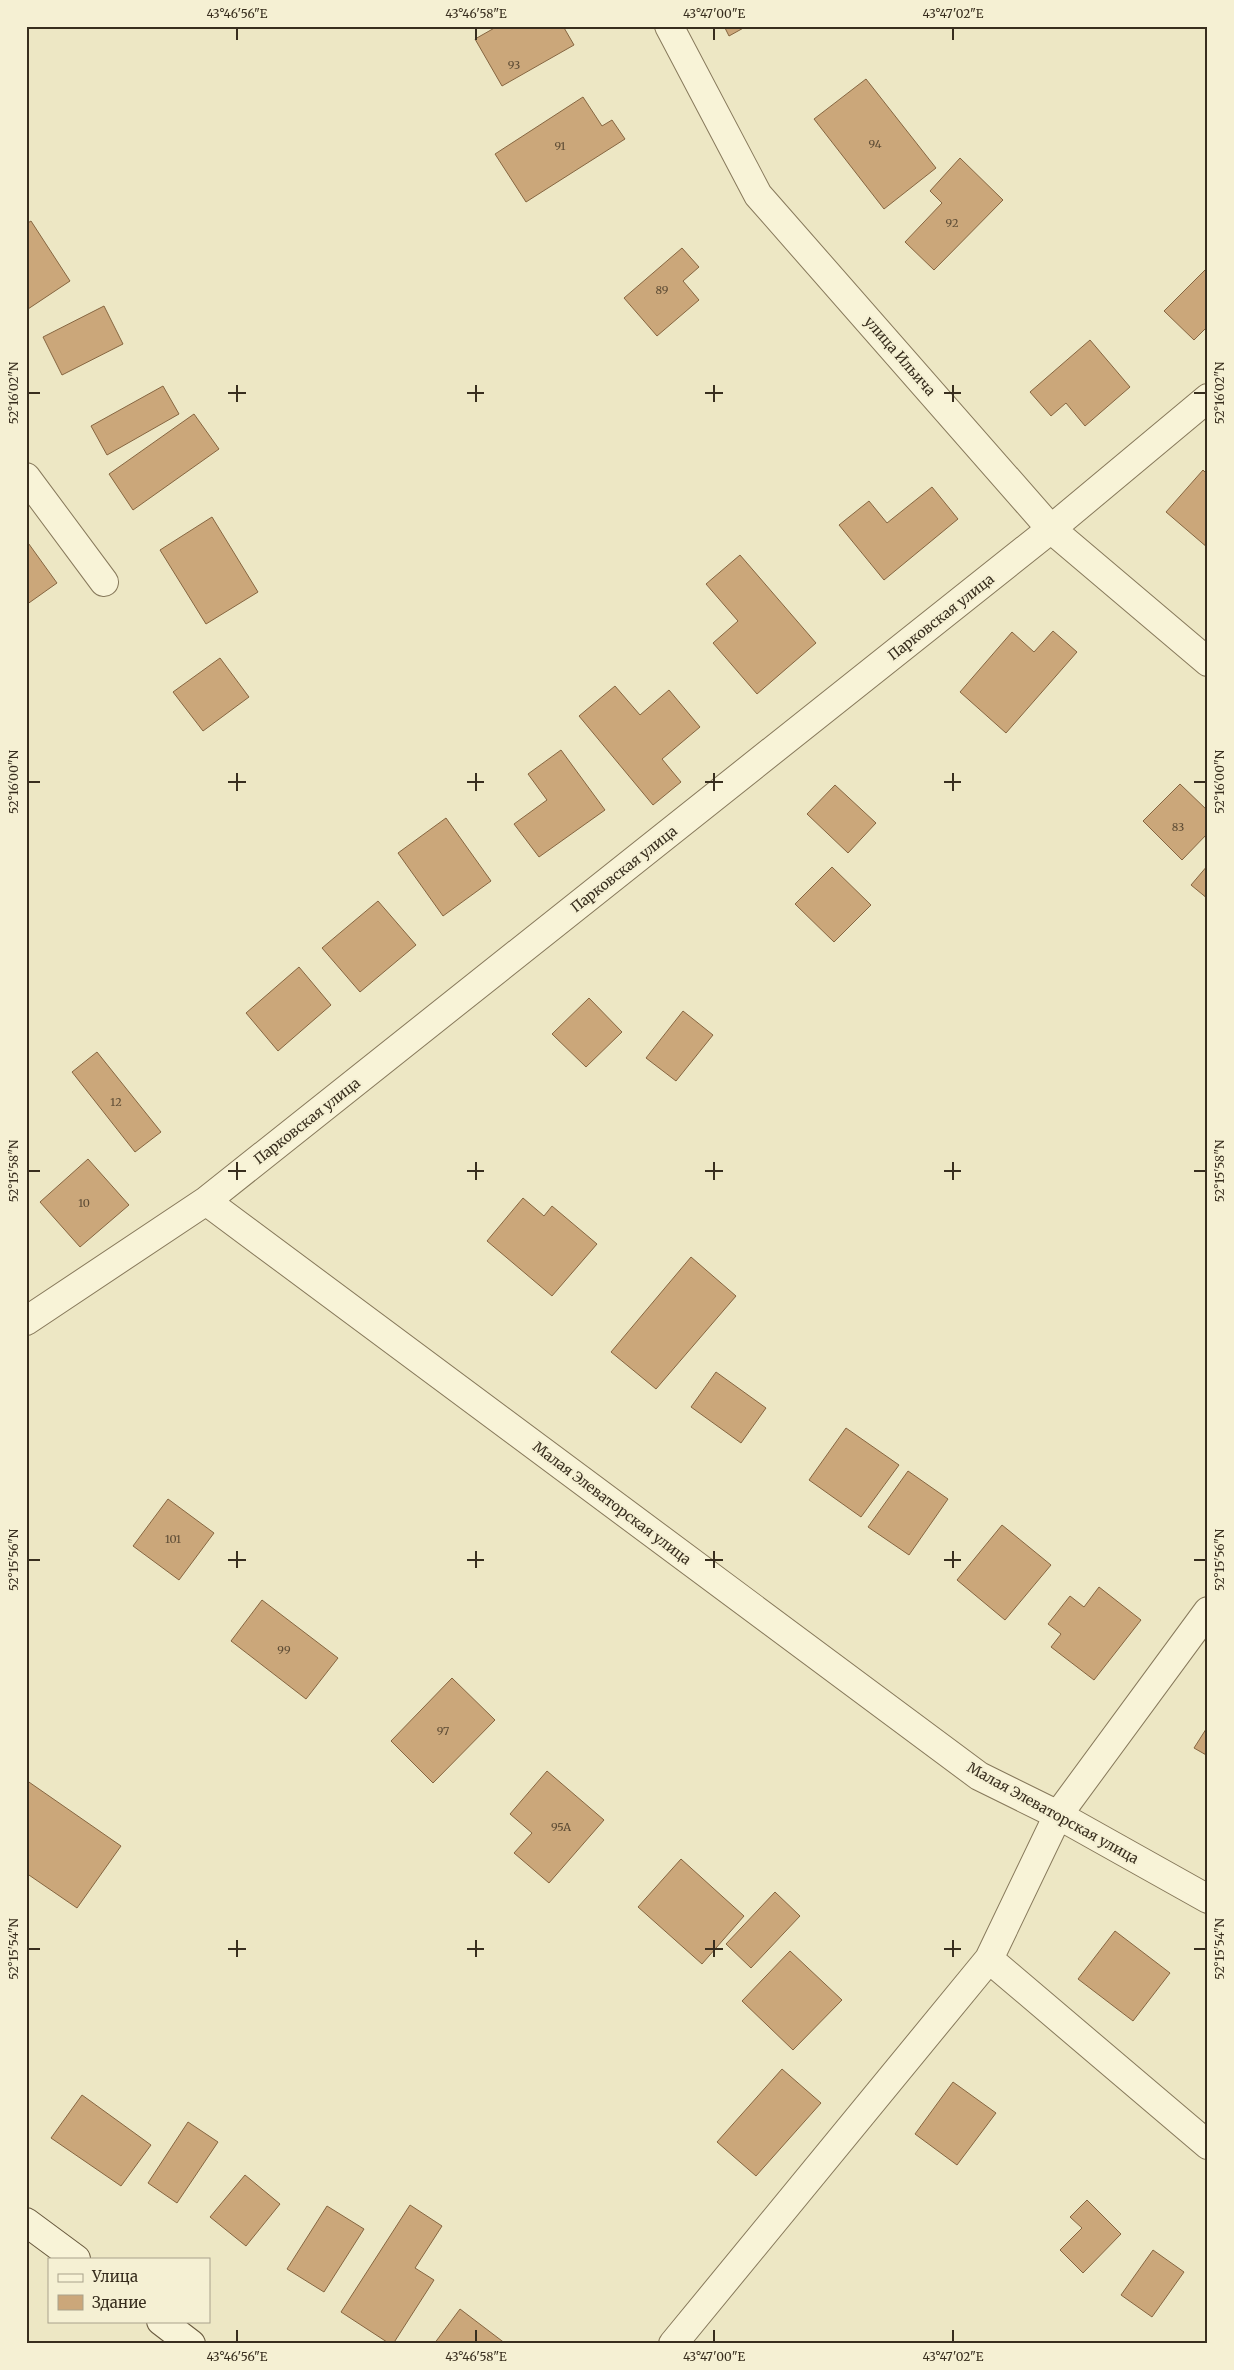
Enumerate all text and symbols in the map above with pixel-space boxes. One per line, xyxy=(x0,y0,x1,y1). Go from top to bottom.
text: 43°46'56"E xyxy=(206,6,268,21)
text: 43°46'58"E xyxy=(445,6,507,21)
text: 43°47'00"E xyxy=(683,6,745,21)
text: 43°47'02"E xyxy=(923,6,984,21)
house number: 93 xyxy=(508,58,520,72)
house number: 94 xyxy=(868,137,882,151)
house number: 91 xyxy=(554,139,566,153)
house number: 92 xyxy=(946,216,958,230)
house number: 89 xyxy=(655,283,669,297)
street label: улица Ильича xyxy=(861,313,940,400)
text: 52°16'02"N xyxy=(6,361,21,424)
text: 52°16'02"N xyxy=(1212,361,1227,424)
street label: Парковская улица xyxy=(884,570,998,664)
text: 52°16'00"N xyxy=(6,749,21,814)
text: 52°16'00"N xyxy=(1212,749,1227,814)
house number: 83 xyxy=(1172,820,1184,834)
street label: Парковская улица xyxy=(567,822,681,916)
street label: Парковская улица xyxy=(250,1074,364,1168)
house number: 12 xyxy=(110,1095,122,1109)
text: 52°15'58"N xyxy=(6,1139,21,1202)
text: 52°15'58"N xyxy=(1212,1139,1227,1202)
house number: 10 xyxy=(78,1196,90,1210)
street label: Малая Элеваторская улица xyxy=(529,1438,695,1569)
text: 52°15'56"N xyxy=(6,1528,21,1591)
text: 52°15'56"N xyxy=(1212,1528,1227,1591)
house number: 101 xyxy=(165,1532,181,1546)
house number: 99 xyxy=(277,1643,291,1657)
house number: 97 xyxy=(437,1724,449,1738)
street label: Малая Элеваторская улица xyxy=(964,1758,1142,1868)
house number: 95А xyxy=(551,1820,571,1834)
text: 52°15'54"N xyxy=(6,1917,21,1980)
text: 52°15'54"N xyxy=(1212,1917,1227,1980)
legend xyxy=(48,2258,210,2322)
text: Улица xyxy=(91,2267,138,2286)
text: Здание xyxy=(92,2293,146,2312)
text: 43°46'56"E xyxy=(206,2349,268,2364)
text: 43°46'58"E xyxy=(445,2349,507,2364)
text: 43°47'00"E xyxy=(683,2349,745,2364)
text: 43°47'02"E xyxy=(923,2349,984,2364)

